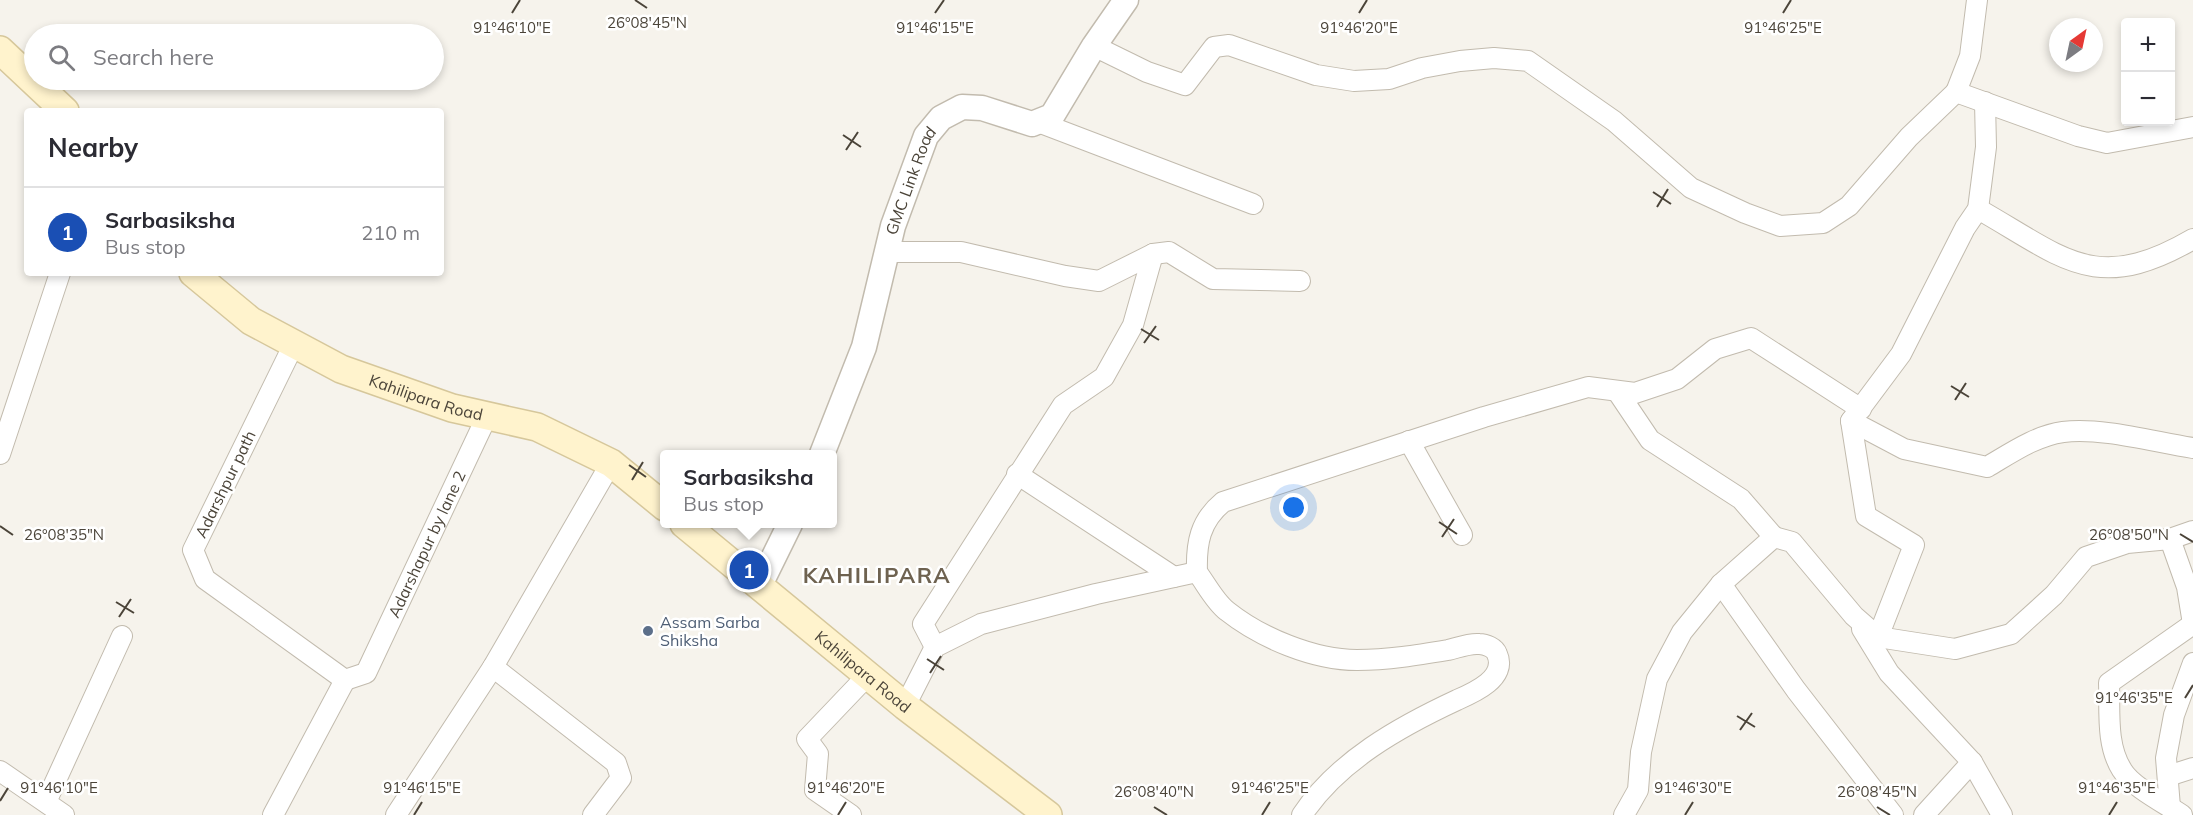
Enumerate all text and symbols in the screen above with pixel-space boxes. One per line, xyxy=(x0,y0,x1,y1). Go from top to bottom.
text: 26°08'45"N xyxy=(607,13,687,32)
text: 91°46'10"E xyxy=(473,18,551,37)
text: 91°46'15"E xyxy=(896,18,974,37)
text: 91°46'20"E xyxy=(1320,18,1398,37)
text: 91°46'25"E xyxy=(1744,18,1822,37)
north arrow xyxy=(2049,18,2103,72)
map controls xyxy=(2121,18,2175,126)
button: + xyxy=(2121,18,2175,72)
search box xyxy=(24,24,444,90)
icon: search xyxy=(45,41,78,74)
text: Search here xyxy=(93,43,214,71)
button: − xyxy=(2121,72,2175,126)
street label: GMC Link Road xyxy=(881,122,940,237)
text: Nearby xyxy=(48,131,138,164)
text: Sarbasiksha xyxy=(105,206,235,234)
text: 1 xyxy=(62,220,74,245)
text: 210 m xyxy=(361,220,420,245)
text: Bus stop xyxy=(105,234,185,259)
street label: Kahilipara Road xyxy=(366,370,485,425)
street label: Adarshpur path xyxy=(190,427,260,541)
popup xyxy=(660,450,837,528)
text: Sarbasiksha xyxy=(683,463,814,491)
street label: Adarshapur by lane 2 xyxy=(384,468,470,621)
text: Bus stop xyxy=(683,491,764,516)
your location xyxy=(1279,493,1308,522)
text: 26°08'35"N xyxy=(24,525,104,544)
text: 26°08'50"N xyxy=(2089,525,2169,544)
pin: 1 xyxy=(730,548,768,592)
district label: KAHILIPARA xyxy=(803,561,951,589)
place label: Assam Sarba Shiksha xyxy=(660,612,760,650)
marker: Assam Sarba Shiksha xyxy=(641,624,655,638)
street label: Kahilipara Road xyxy=(811,626,915,717)
text: 91°46'35"E xyxy=(2095,688,2173,707)
text: 91°46'10"E xyxy=(20,778,98,797)
text: 91°46'15"E xyxy=(383,778,461,797)
text: 91°46'20"E xyxy=(807,778,885,797)
text: 91°46'25"E xyxy=(1231,778,1309,797)
text: 91°46'30"E xyxy=(1654,778,1732,797)
text: 91°46'35"E xyxy=(2078,778,2156,797)
text: 26°08'40"N xyxy=(1114,782,1194,801)
text: 26°08'45"N xyxy=(1837,782,1917,801)

